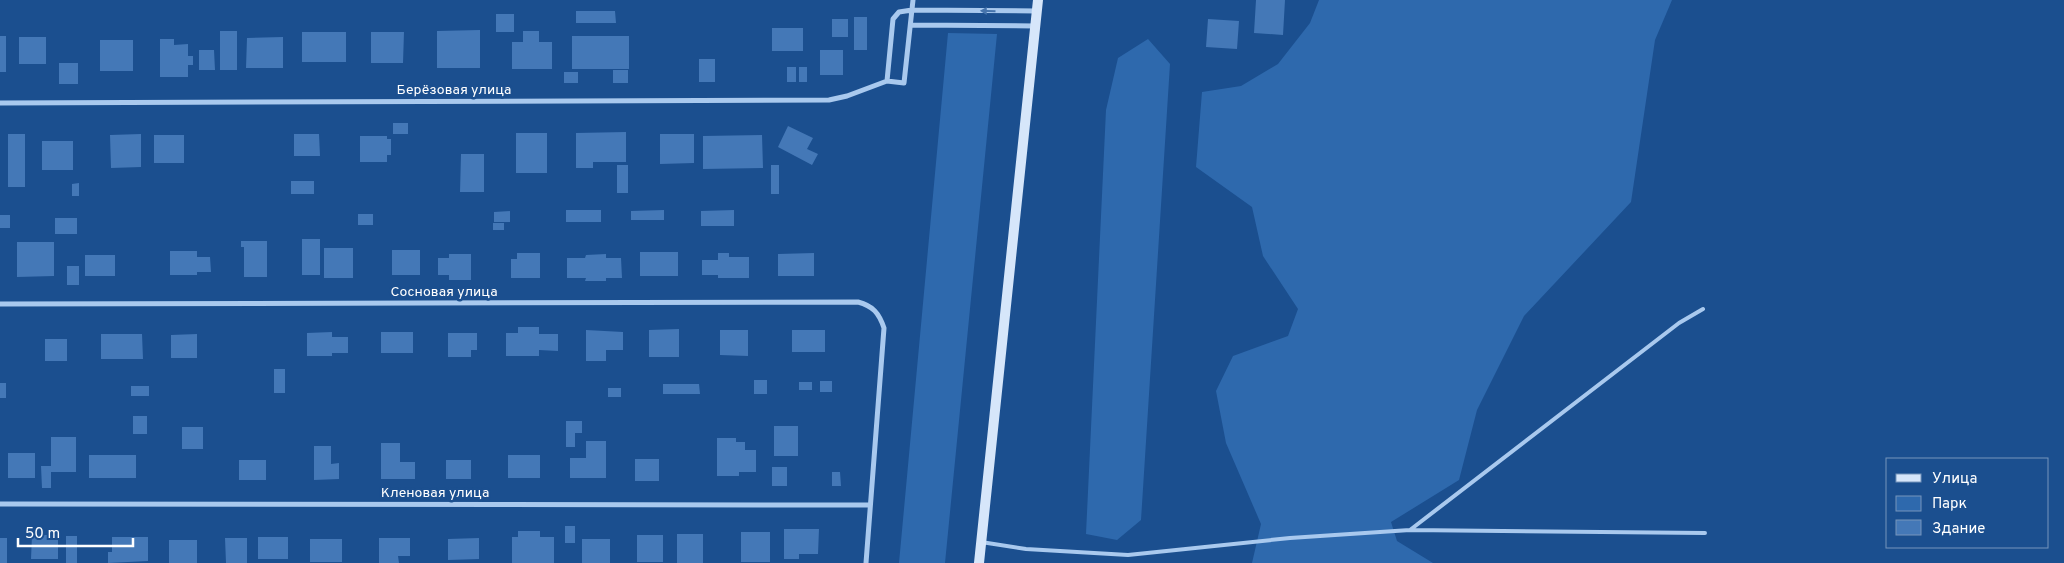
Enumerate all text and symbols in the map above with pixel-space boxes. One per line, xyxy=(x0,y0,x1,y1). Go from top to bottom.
one-way arrow xyxy=(980,6,996,14)
street label: Берёзовая улица xyxy=(397,82,511,99)
street label: Сосновая улица xyxy=(390,284,498,301)
legend xyxy=(1886,458,2049,548)
text: Улица xyxy=(1932,470,1977,489)
street label: Кленовая улица xyxy=(381,485,489,502)
text: Парк xyxy=(1932,495,1967,514)
scale bar xyxy=(18,516,132,548)
text: Здание xyxy=(1932,520,1985,539)
text: 50 m xyxy=(25,525,60,544)

